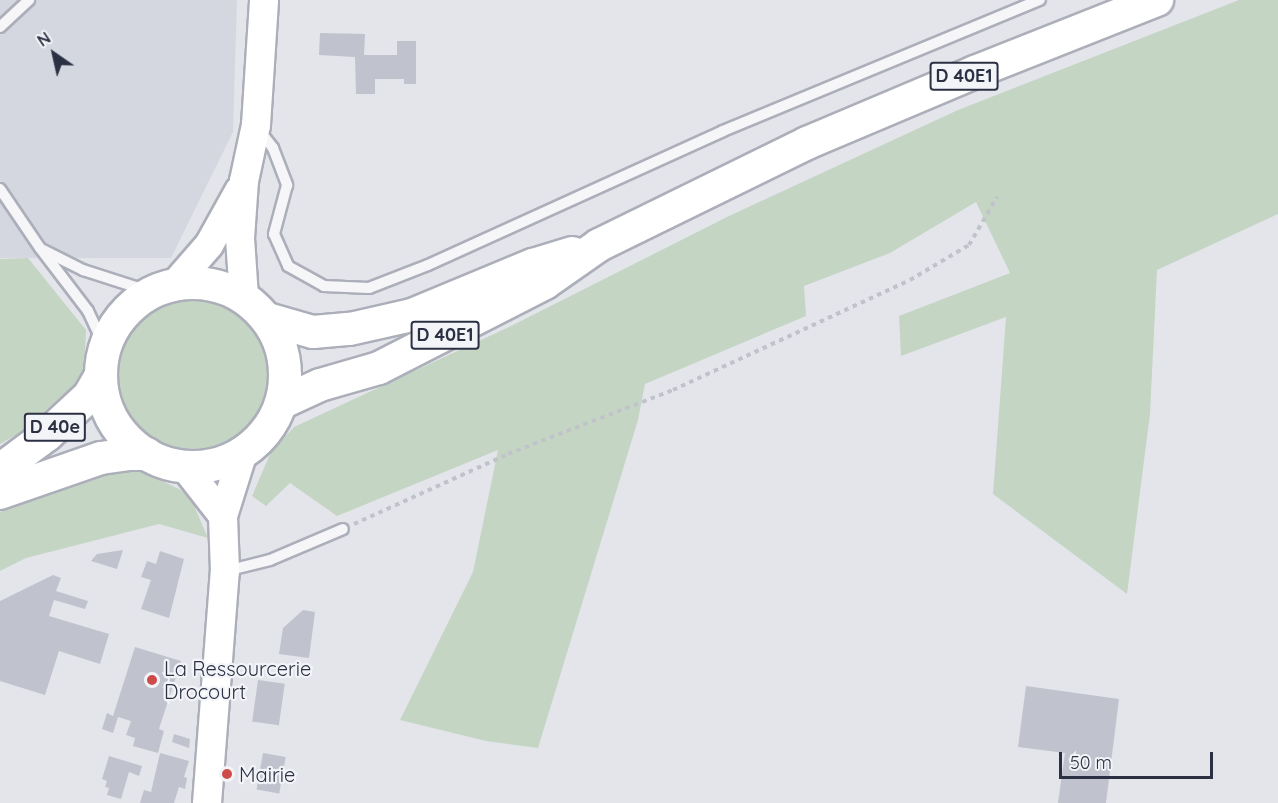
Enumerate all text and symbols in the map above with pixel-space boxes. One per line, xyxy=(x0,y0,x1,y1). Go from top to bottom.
north arrow xyxy=(24,24,84,84)
text: N xyxy=(33,28,54,51)
road number: D 40E1 xyxy=(930,61,998,91)
road number: D 40E1 xyxy=(410,320,480,350)
road number: D 40e xyxy=(23,412,86,442)
place label: La Ressourcerie Drocourt xyxy=(164,656,311,703)
marker: La Ressourcerie Drocourt xyxy=(145,673,159,687)
scale bar xyxy=(1062,740,1216,778)
text: 50 m xyxy=(1070,751,1112,774)
place label: Mairie xyxy=(239,762,295,786)
marker: Mairie xyxy=(220,767,234,781)

